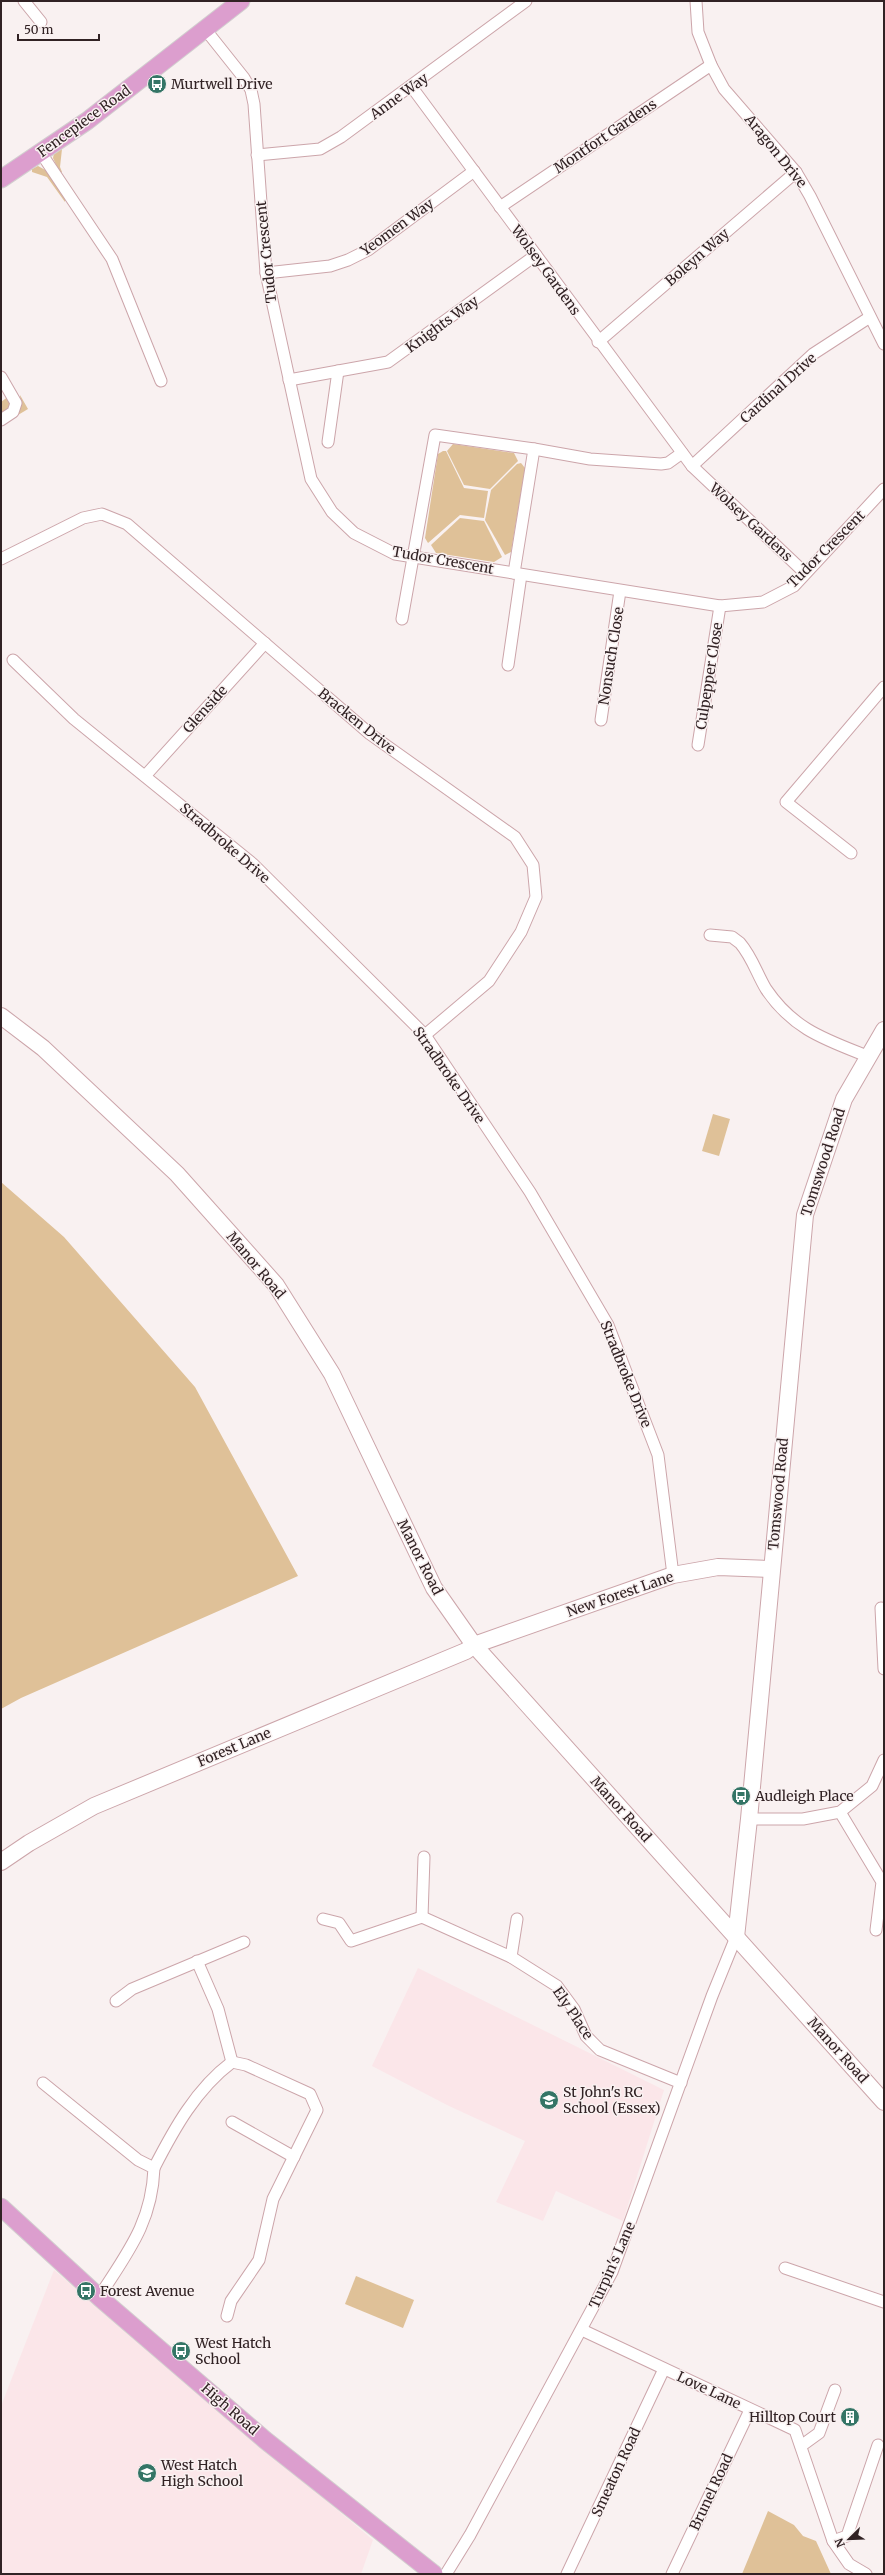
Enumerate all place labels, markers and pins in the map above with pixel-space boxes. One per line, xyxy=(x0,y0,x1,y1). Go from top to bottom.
bus stop icon: Murtwell Drive xyxy=(146,73,168,95)
place label: Murtwell Drive xyxy=(171,75,273,93)
bus stop icon: Audleigh Place xyxy=(730,1785,752,1807)
place label: Audleigh Place xyxy=(754,1787,854,1805)
place label: St John's RC School (Essex) xyxy=(563,2083,661,2117)
school or university icon: St John's RC School (Essex) xyxy=(538,2089,560,2111)
bus stop icon: Forest Avenue xyxy=(75,2280,97,2302)
place label: Forest Avenue xyxy=(100,2282,194,2300)
place label: West Hatch School xyxy=(194,2334,271,2368)
bus stop icon: West Hatch School xyxy=(170,2340,192,2362)
building icon: Hilltop Court xyxy=(839,2406,861,2428)
place label: Hilltop Court xyxy=(749,2408,837,2426)
place label: West Hatch High School xyxy=(160,2456,244,2490)
school or university icon: West Hatch High School xyxy=(136,2462,158,2484)

